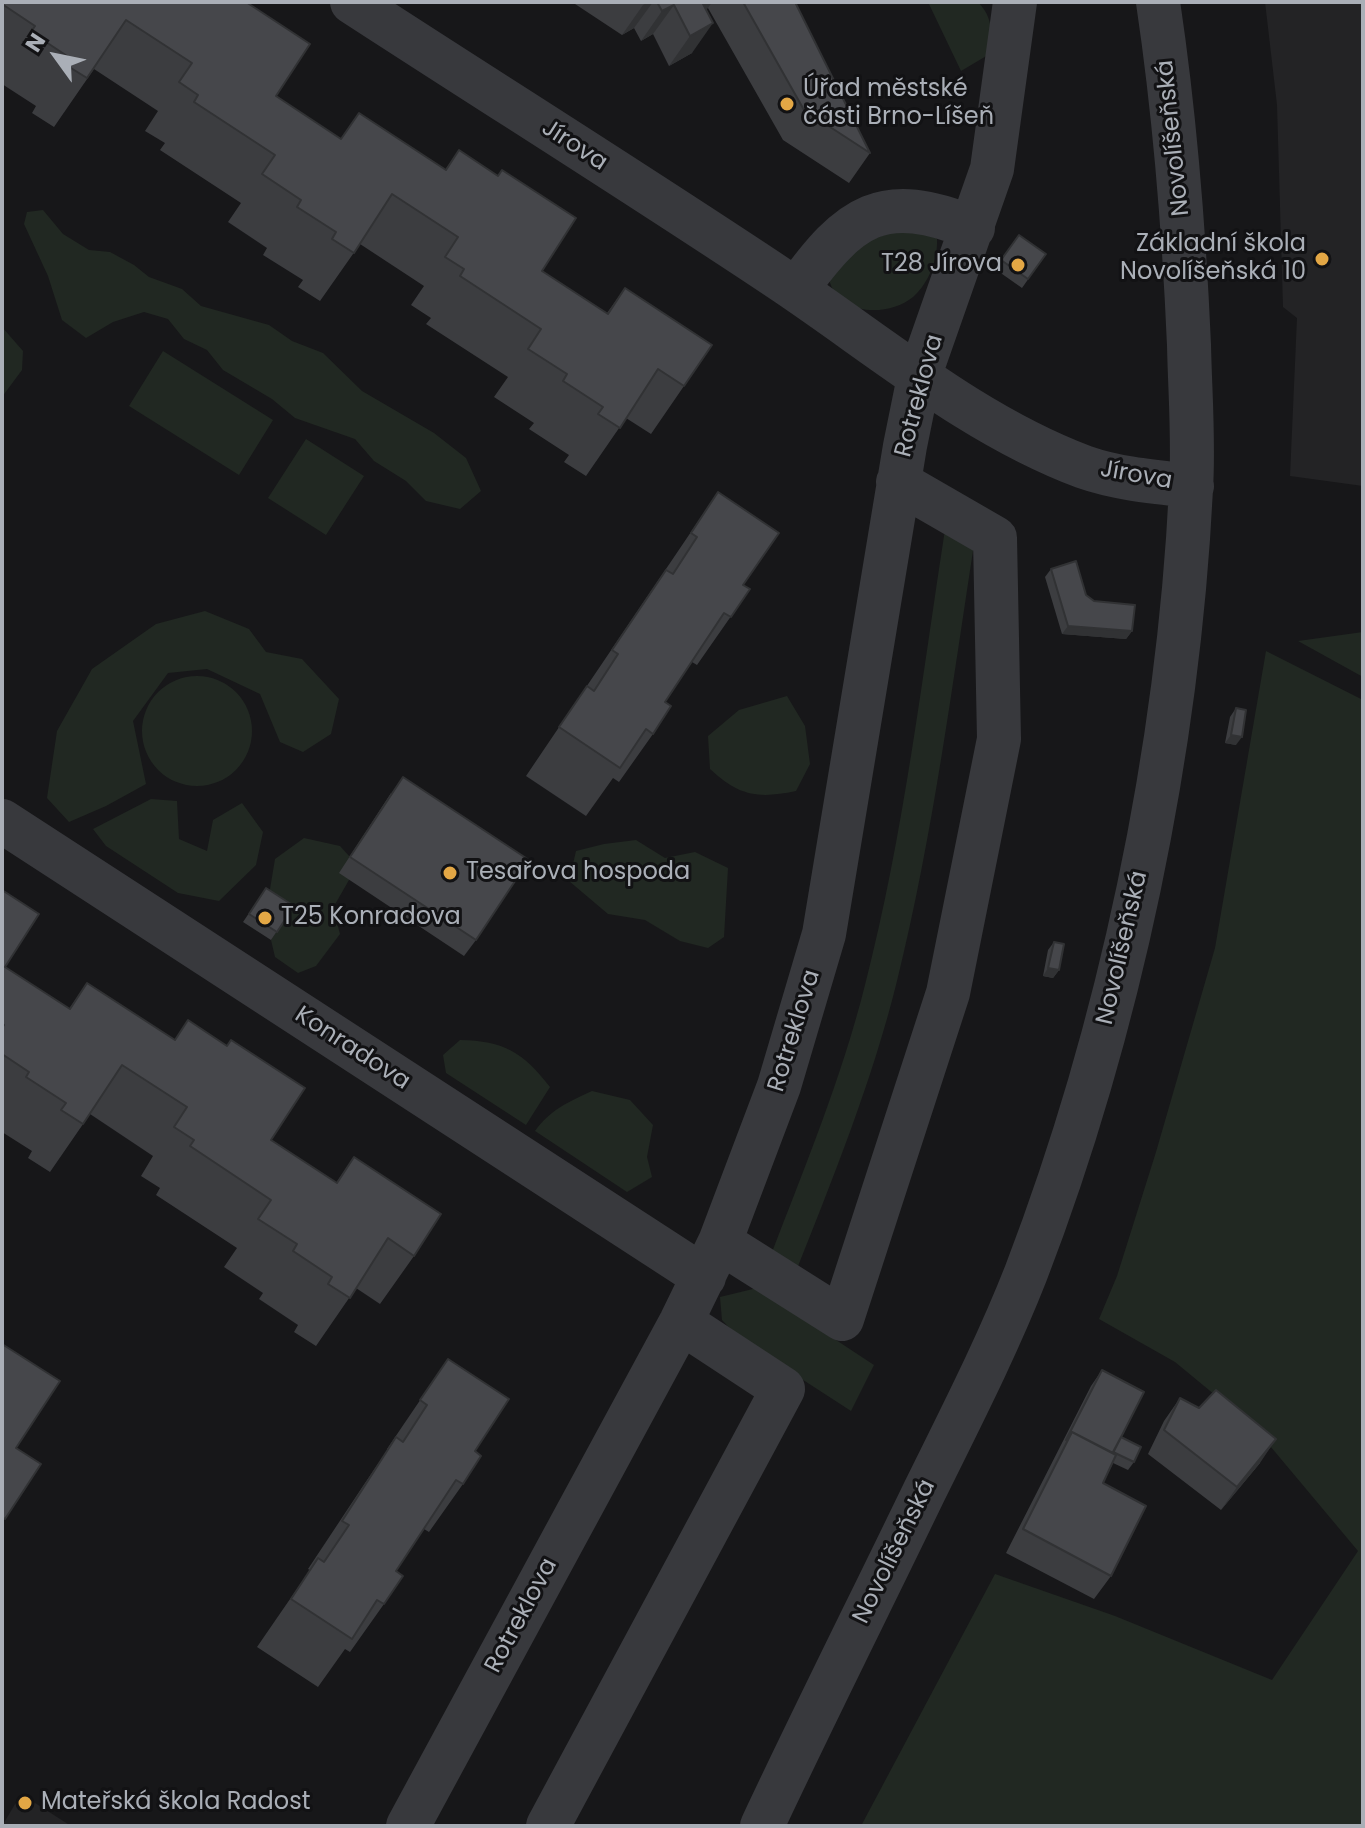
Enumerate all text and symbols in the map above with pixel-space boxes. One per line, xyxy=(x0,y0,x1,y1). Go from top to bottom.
north arrow xyxy=(16,16,96,96)
text: N xyxy=(18,27,53,58)
street label: Novolíšeňská xyxy=(1151,59,1197,217)
place label: Úřad městské části Brno-Líšeň xyxy=(803,76,994,132)
marker: Úřad městské části Brno-Líšeň xyxy=(778,95,796,113)
street label: Jírova xyxy=(536,114,612,178)
place label: Základní škola Novolíšeňská 10 xyxy=(1120,231,1306,287)
marker: Základní škola Novolíšeňská 10 xyxy=(1313,250,1331,268)
place label: T28 Jírova xyxy=(881,251,1002,279)
marker: T28 Jírova xyxy=(1009,256,1027,274)
street label: Rotreklova xyxy=(890,332,950,460)
street label: Jírova xyxy=(1098,456,1174,496)
place label: Tesařova hospoda xyxy=(466,859,690,887)
marker: Tesařova hospoda xyxy=(441,864,459,882)
street label: Novolíšeňská xyxy=(1091,868,1155,1028)
place label: T25 Konradova xyxy=(281,904,461,932)
marker: T25 Konradova xyxy=(256,909,274,927)
street label: Rotreklova xyxy=(763,967,827,1095)
street label: Konradova xyxy=(289,1001,415,1097)
street label: Novolíšeňská xyxy=(848,1475,942,1629)
street label: Rotreklova xyxy=(480,1554,564,1678)
place label: Mateřská škola Radost xyxy=(41,1789,310,1817)
marker: Mateřská škola Radost xyxy=(16,1794,34,1812)

